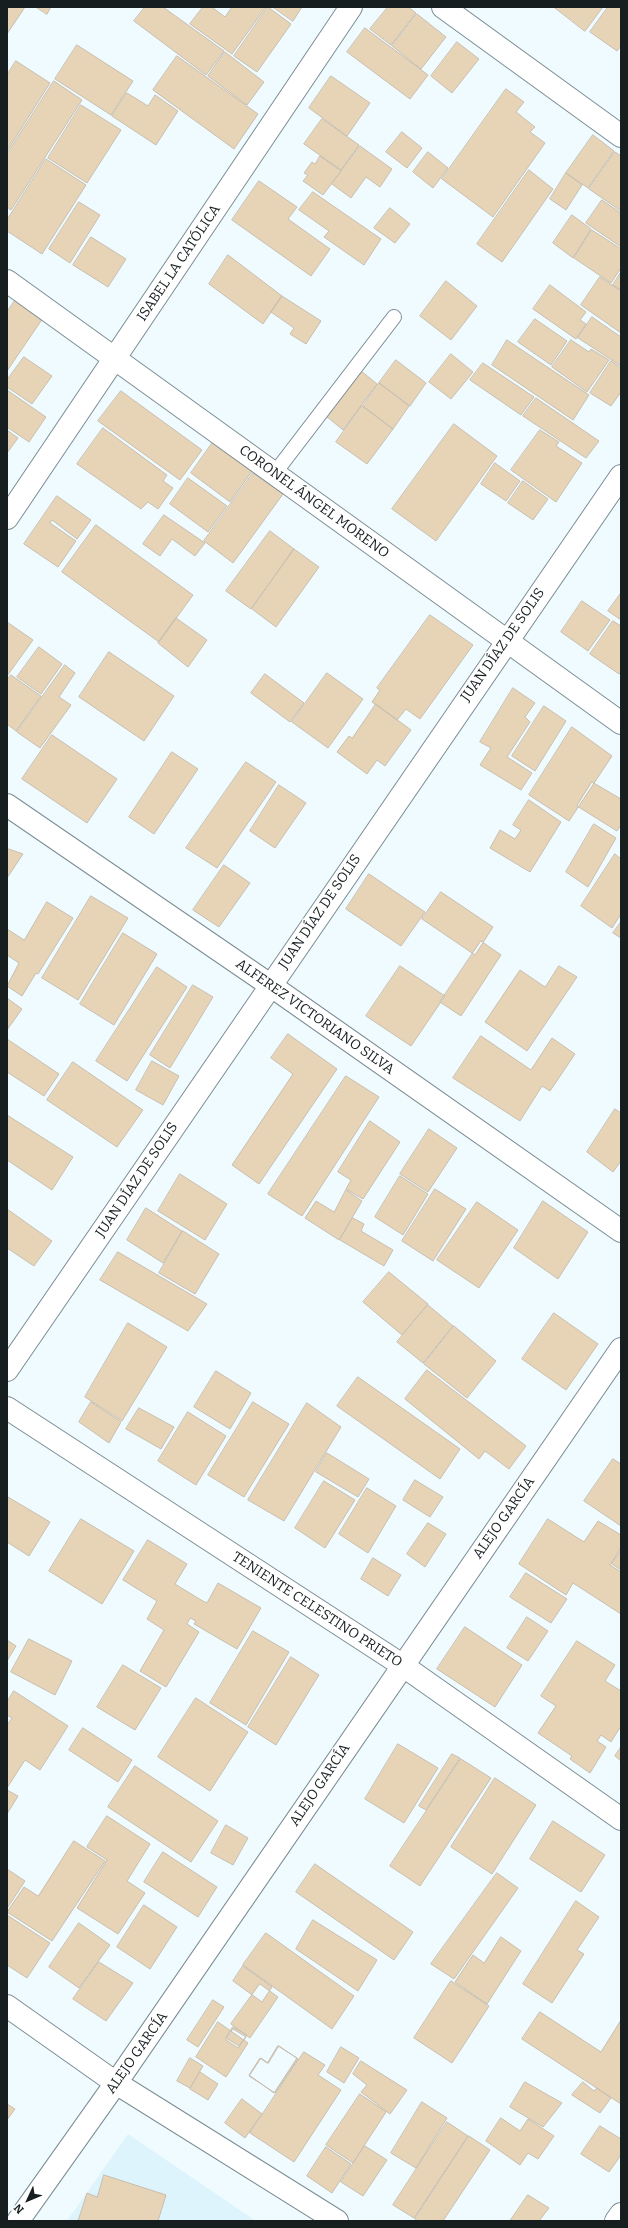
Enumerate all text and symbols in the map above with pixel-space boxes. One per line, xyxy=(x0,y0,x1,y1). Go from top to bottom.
street label: ISABEL LA CATÓLICA xyxy=(134,202,224,324)
street label: CORONEL ÁNGEL MORENO xyxy=(236,442,392,562)
street label: JUAN DÍAZ DE SOLIS xyxy=(458,585,548,705)
street label: JUAN DÍAZ DE SOLIS xyxy=(275,852,365,972)
street label: ALFEREZ VICTORIANO SILVA xyxy=(233,956,397,1078)
street label: JUAN DÍAZ DE SOLIS xyxy=(92,1120,182,1240)
street label: ALEJO GARCÍA xyxy=(470,1474,538,1562)
street label: TENIENTE CELESTINO PRIETO xyxy=(229,1549,405,1671)
street label: ALEJO GARCÍA xyxy=(286,1741,354,1829)
street label: ALEJO GARCÍA xyxy=(103,2009,171,2097)
north arrow xyxy=(8,2180,48,2220)
text: N xyxy=(11,2201,27,2216)

